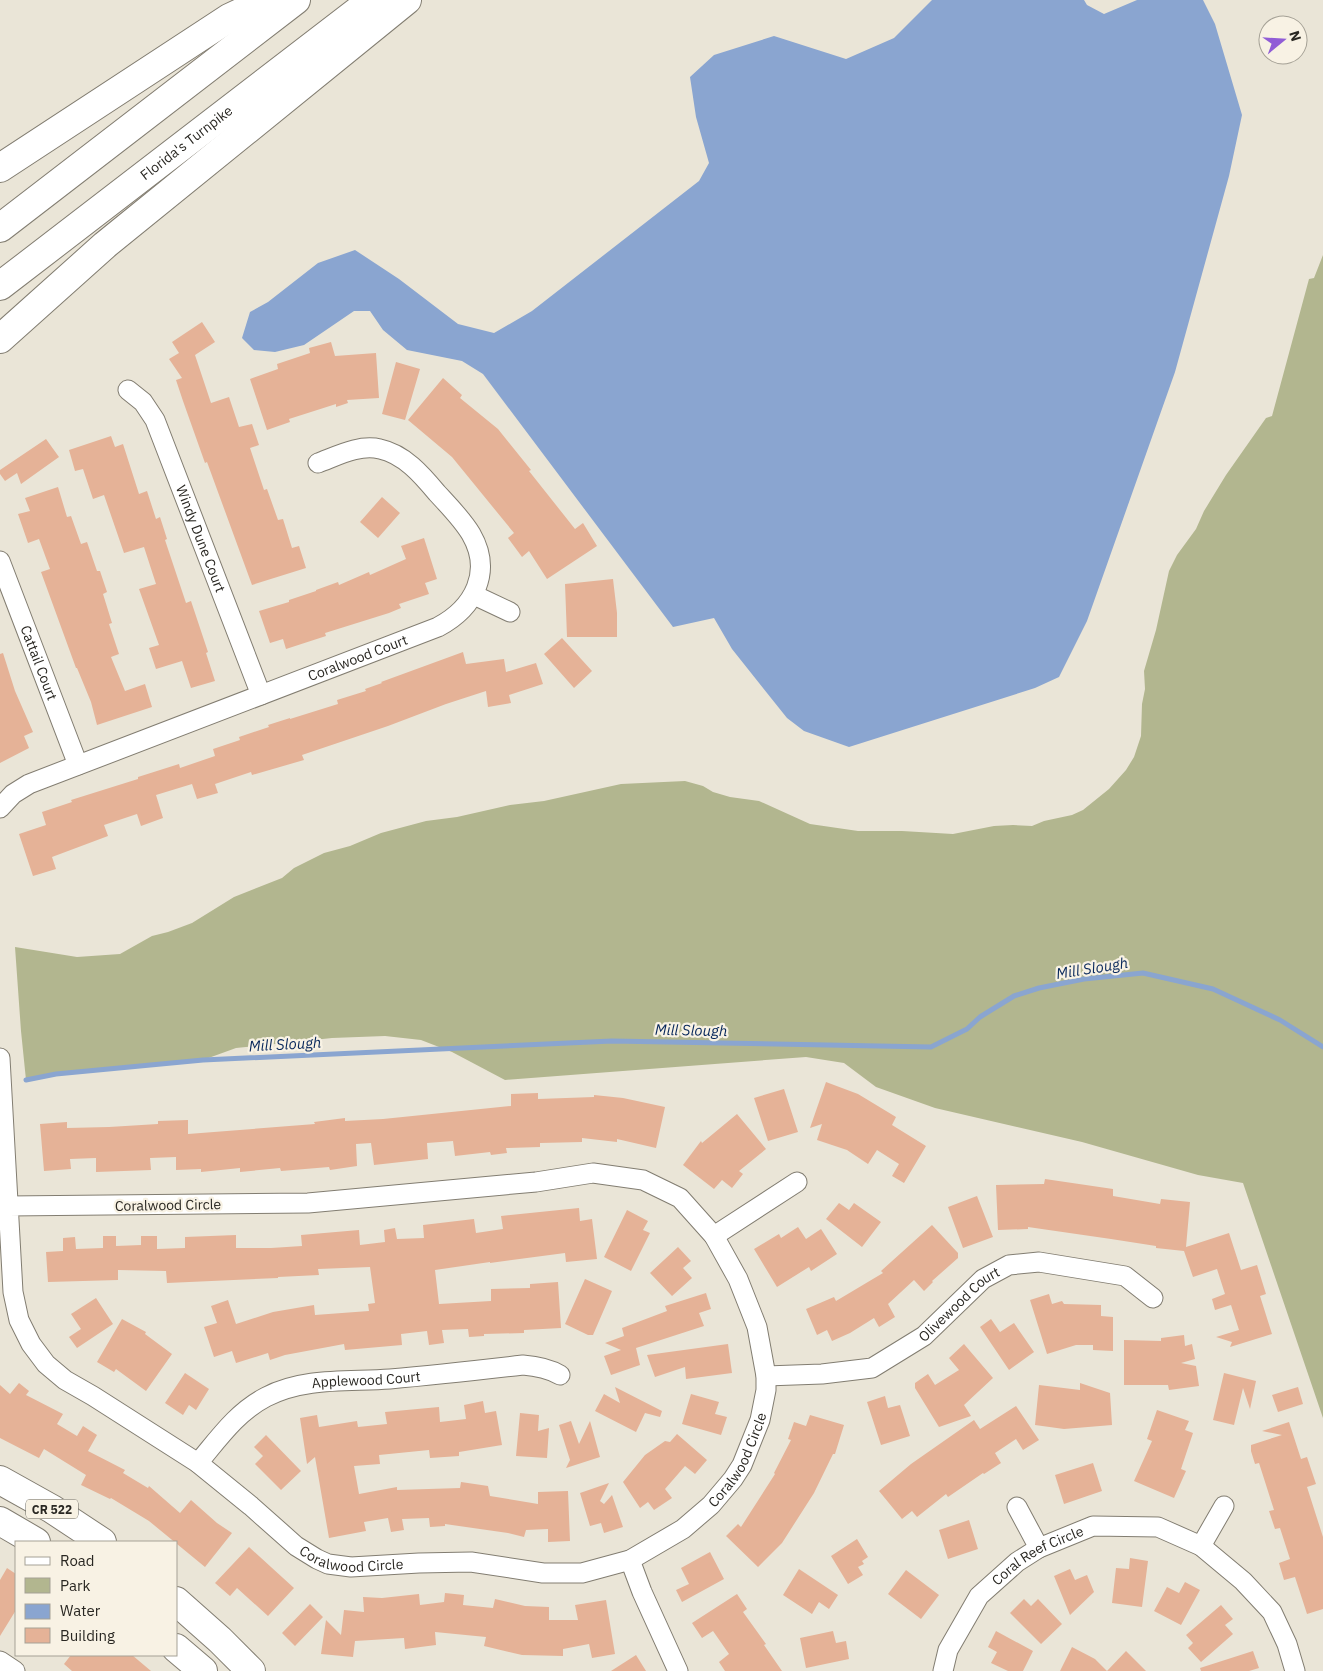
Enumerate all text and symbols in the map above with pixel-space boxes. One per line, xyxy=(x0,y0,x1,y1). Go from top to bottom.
north arrow xyxy=(1258,15,1308,65)
text: N xyxy=(1285,28,1305,44)
street label: Florida's Turnpike xyxy=(136,101,236,184)
street label: Windy Dune Court xyxy=(172,483,230,595)
street label: Cattail Court xyxy=(16,623,61,703)
street label: Coralwood Court xyxy=(305,631,410,685)
water label: Mill Slough xyxy=(1055,953,1129,983)
water label: Mill Slough xyxy=(655,1020,727,1040)
water label: Mill Slough xyxy=(248,1033,322,1055)
street label: Coralwood Circle xyxy=(115,1195,222,1215)
street label: Olivewood Court xyxy=(915,1263,1003,1346)
street label: Applewood Court xyxy=(311,1367,421,1392)
street label: Coralwood Circle xyxy=(704,1411,770,1511)
road number: CR 522 xyxy=(26,1500,78,1518)
street label: Coral Reef Circle xyxy=(988,1522,1086,1589)
legend xyxy=(15,1541,178,1656)
street label: Coralwood Circle xyxy=(296,1541,404,1576)
text: Road xyxy=(60,1551,95,1570)
text: Park xyxy=(60,1576,90,1595)
text: Water xyxy=(60,1601,101,1620)
text: Building xyxy=(60,1626,115,1645)

